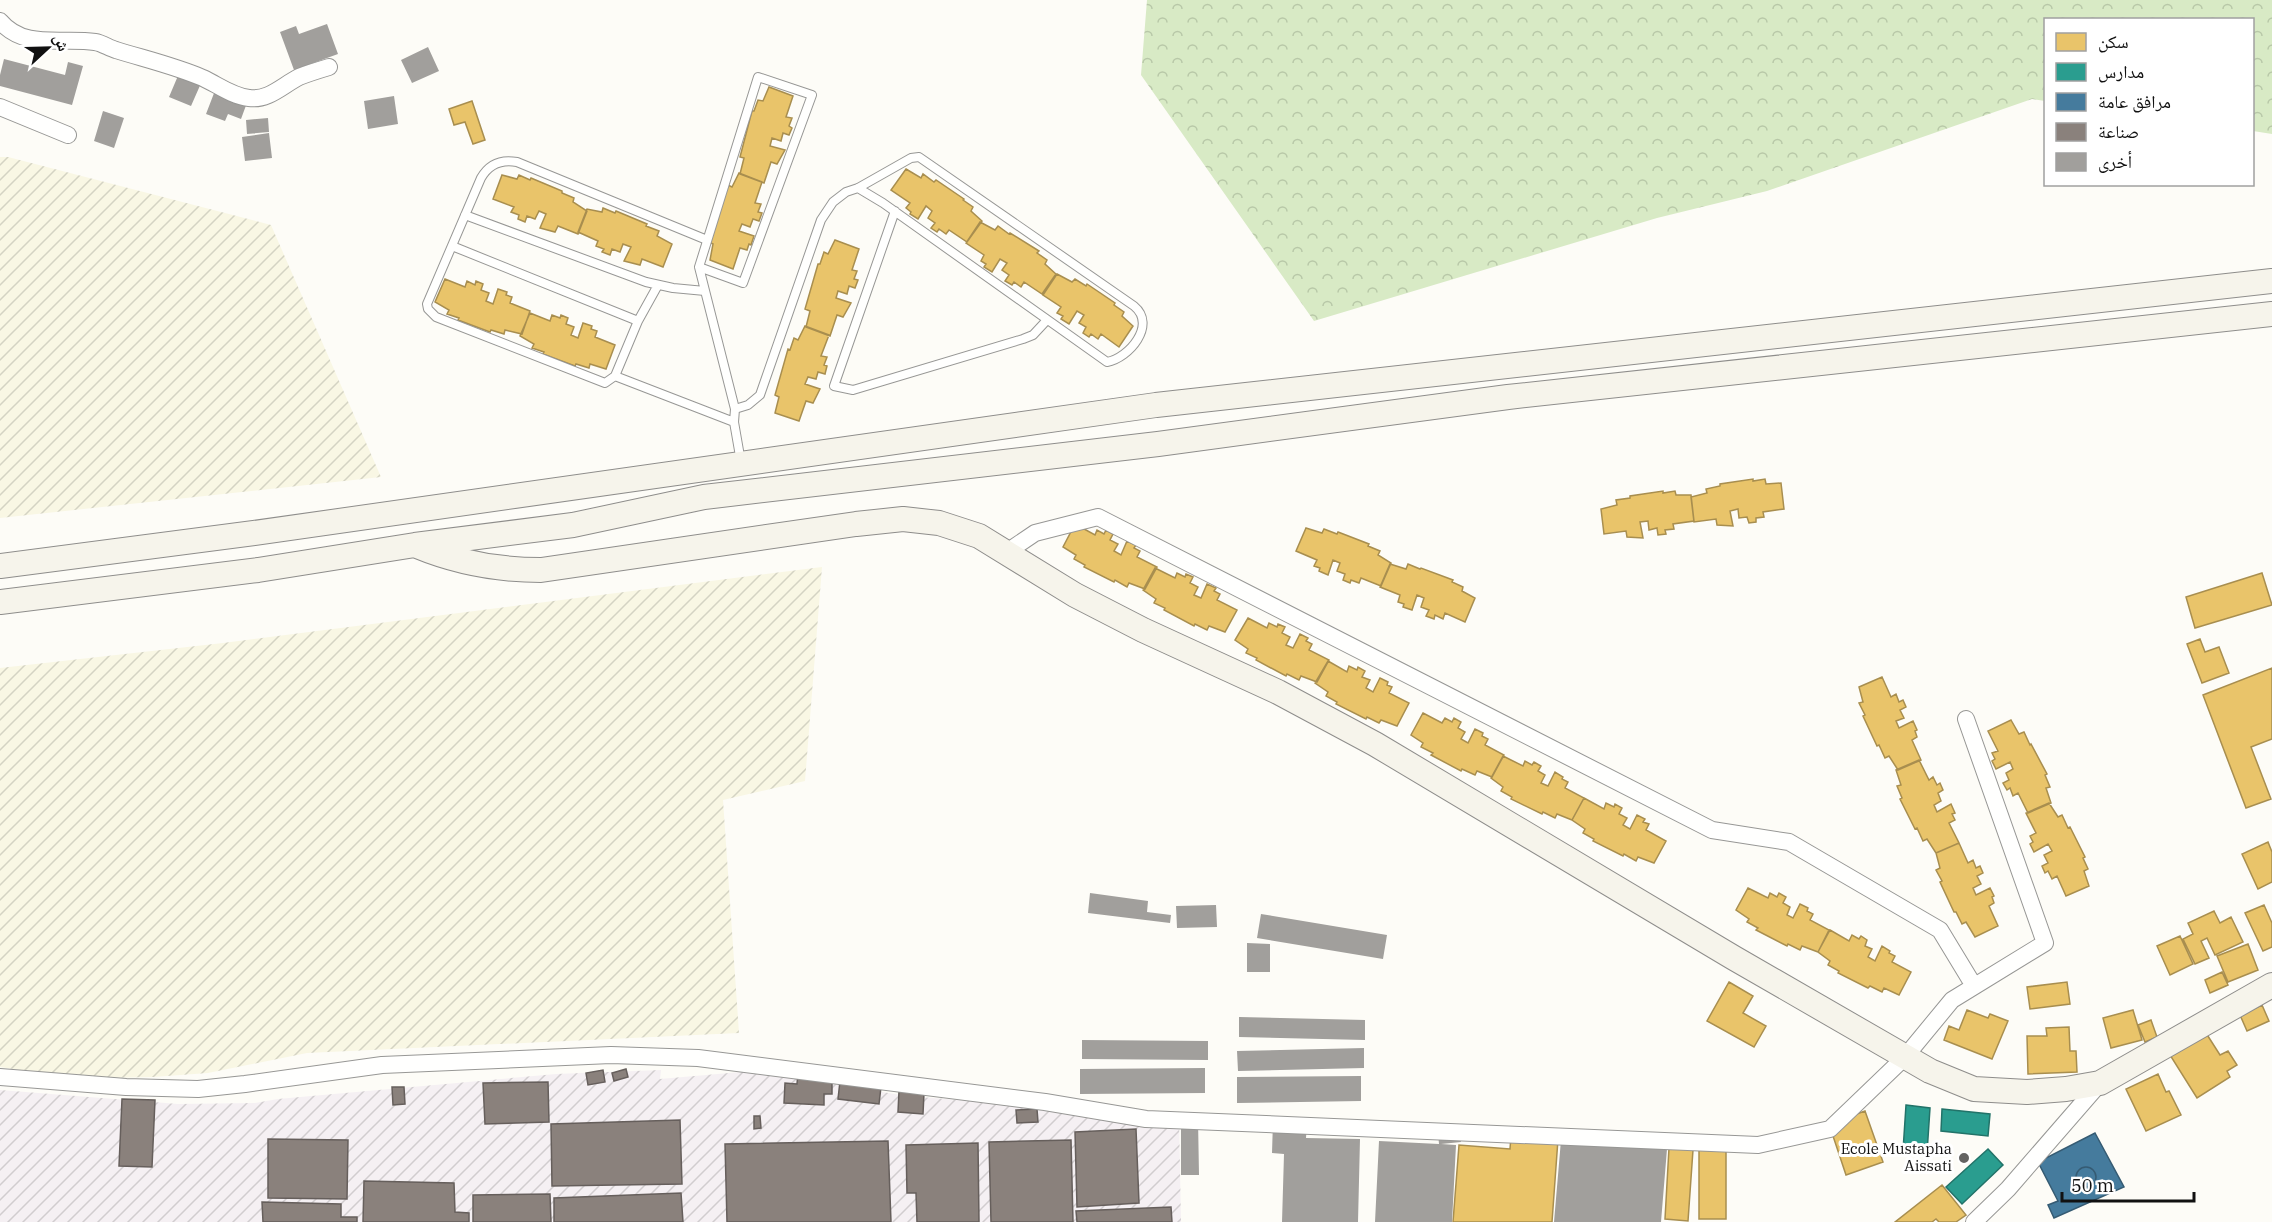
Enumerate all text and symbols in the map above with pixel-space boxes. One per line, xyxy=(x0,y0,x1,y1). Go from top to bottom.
north arrow xyxy=(18,18,78,78)
legend xyxy=(2044,18,2254,186)
text: سكن xyxy=(2098,30,2129,53)
text: ش xyxy=(49,31,74,54)
text: مدارس xyxy=(2098,60,2144,83)
text: مرافق عامة xyxy=(2098,90,2171,113)
text: صناعة xyxy=(2098,120,2139,143)
text: أخرى xyxy=(2098,150,2132,173)
place label: Ecole Mustapha Aissati xyxy=(1841,1139,1952,1175)
marker: Ecole Mustapha Aissati xyxy=(1957,1151,1971,1165)
scale bar xyxy=(2062,1165,2194,1203)
text: 50 m xyxy=(2071,1174,2114,1197)

